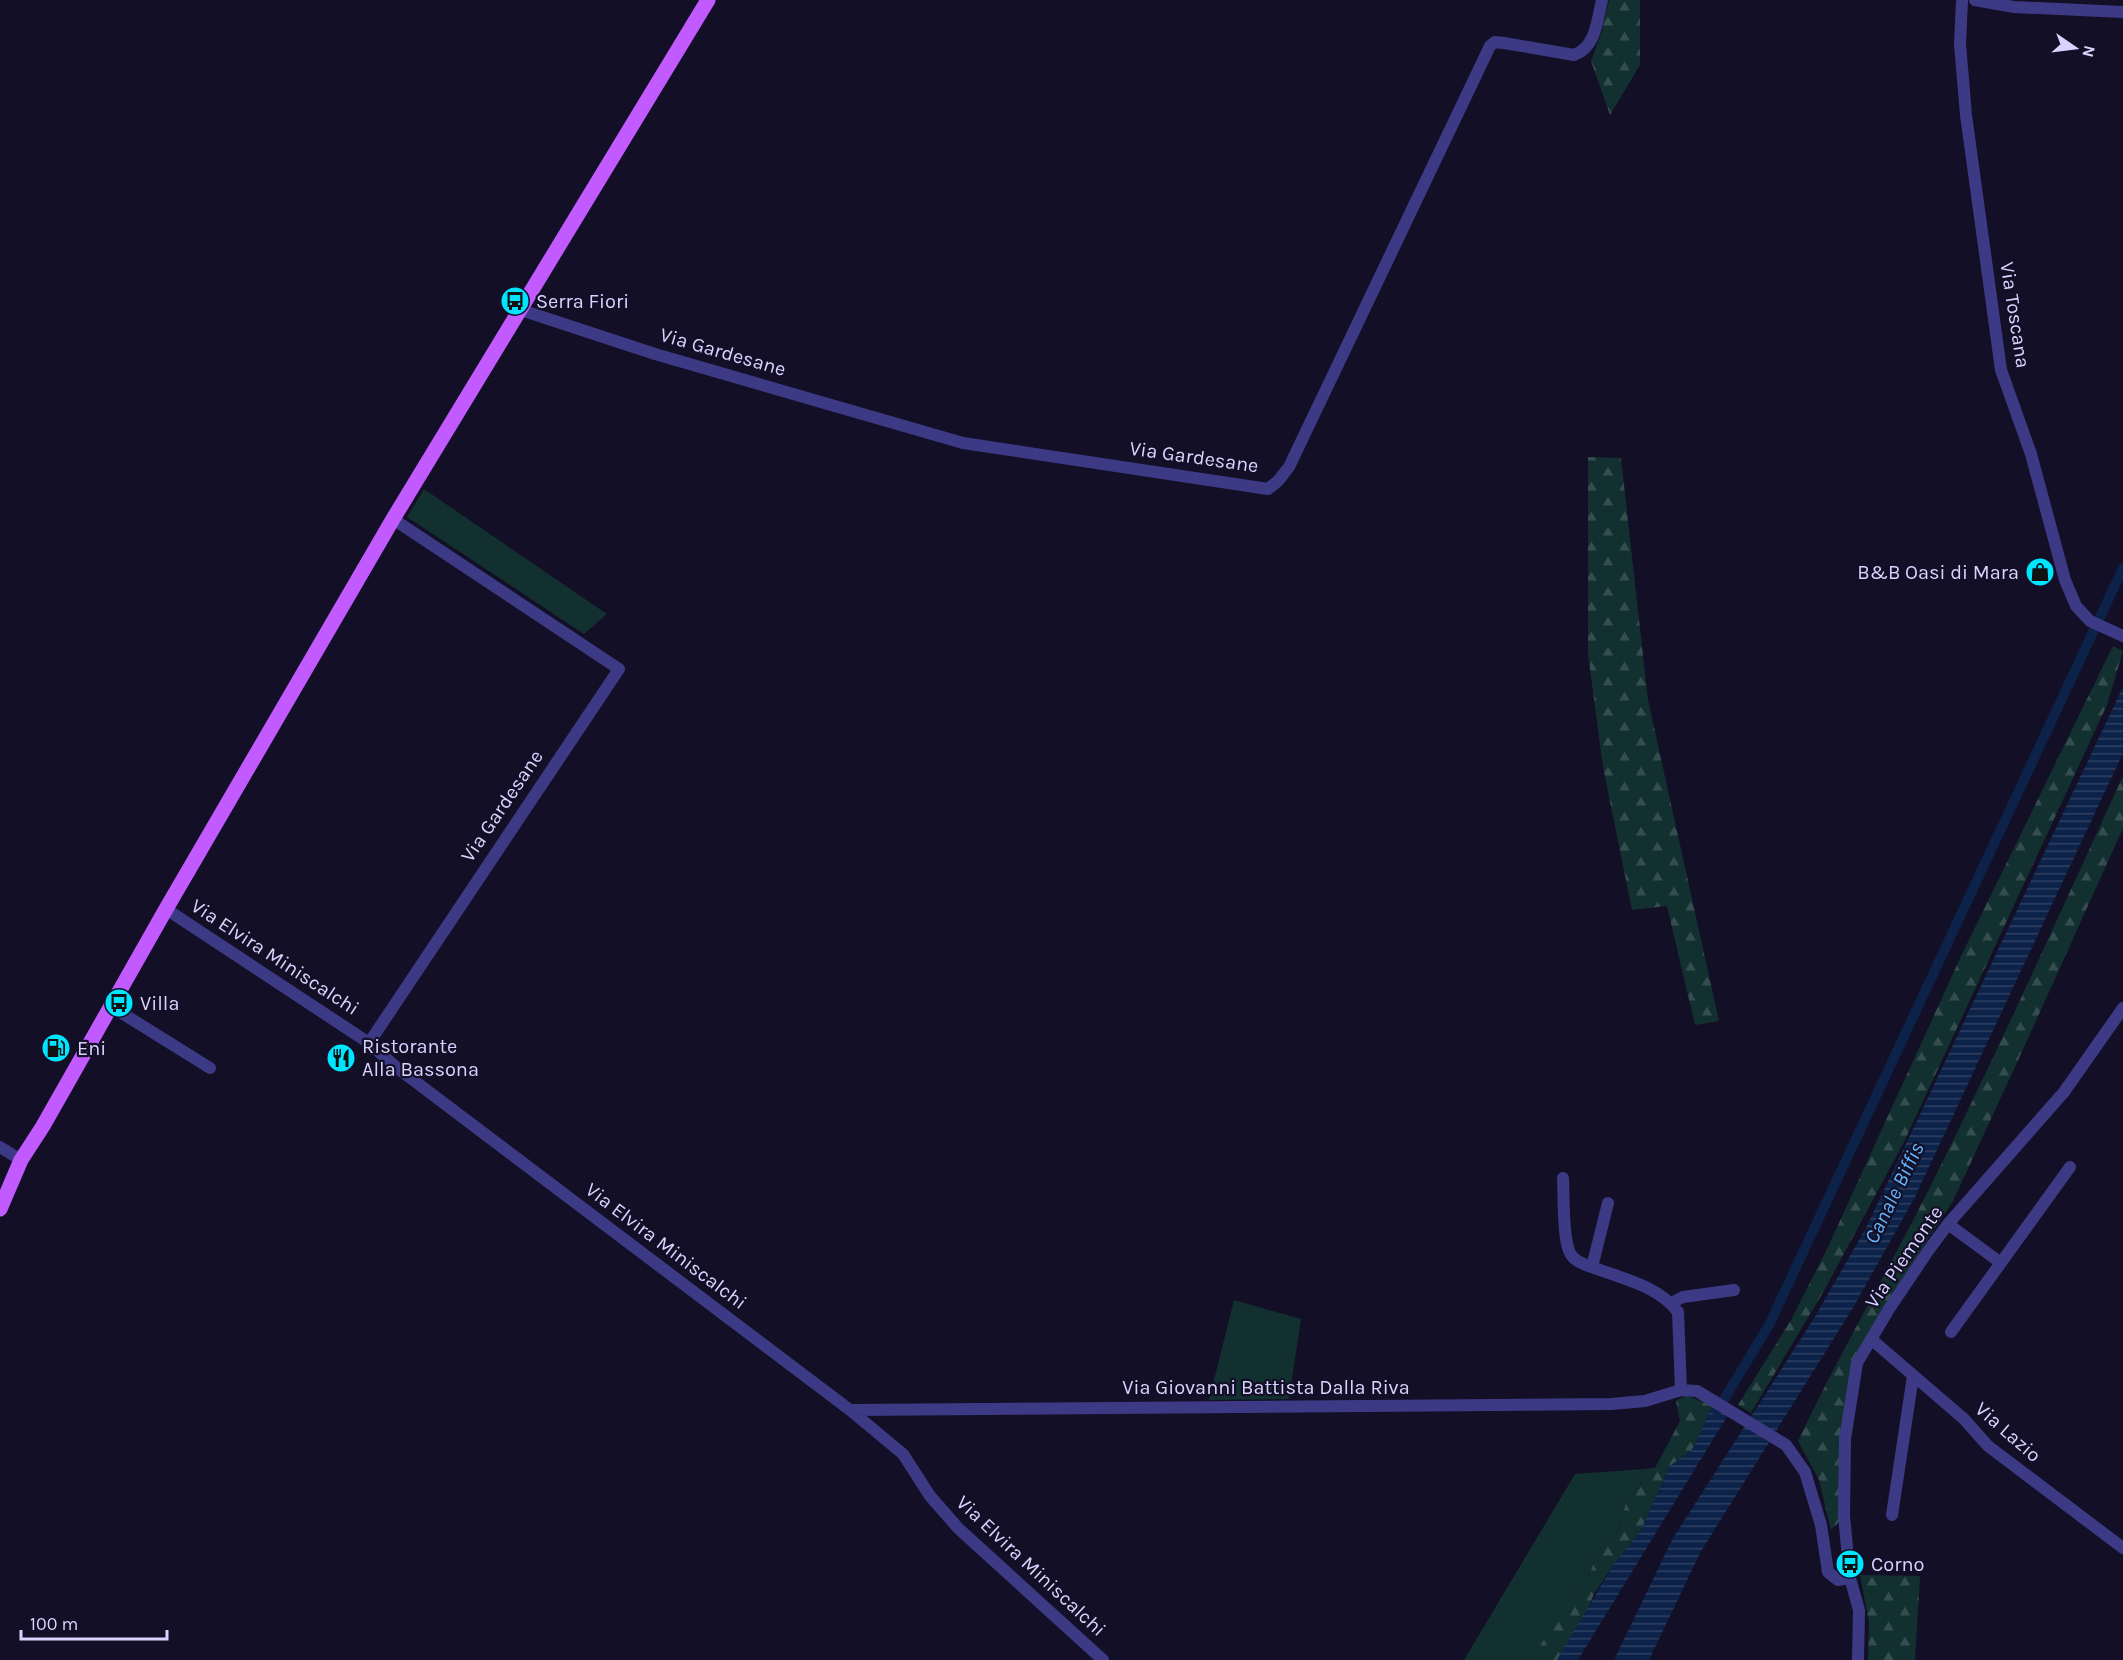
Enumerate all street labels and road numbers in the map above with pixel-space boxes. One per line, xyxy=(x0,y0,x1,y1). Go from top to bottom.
street label: Via Toscana xyxy=(1995,260,2035,370)
street label: Via Gardesane xyxy=(657,323,789,381)
street label: Via Gardesane xyxy=(1128,437,1260,477)
street label: Via Gardesane xyxy=(456,746,548,866)
street label: Via Elvira Miniscalchi xyxy=(187,894,363,1020)
street label: Via Elvira Miniscalchi xyxy=(581,1178,751,1314)
street label: Via Piemonte xyxy=(1860,1201,1948,1313)
street label: Via Giovanni Battista Dalla Riva xyxy=(1122,1376,1410,1399)
street label: Via Lazio xyxy=(1970,1397,2046,1467)
street label: Via Elvira Miniscalchi xyxy=(952,1491,1110,1641)

